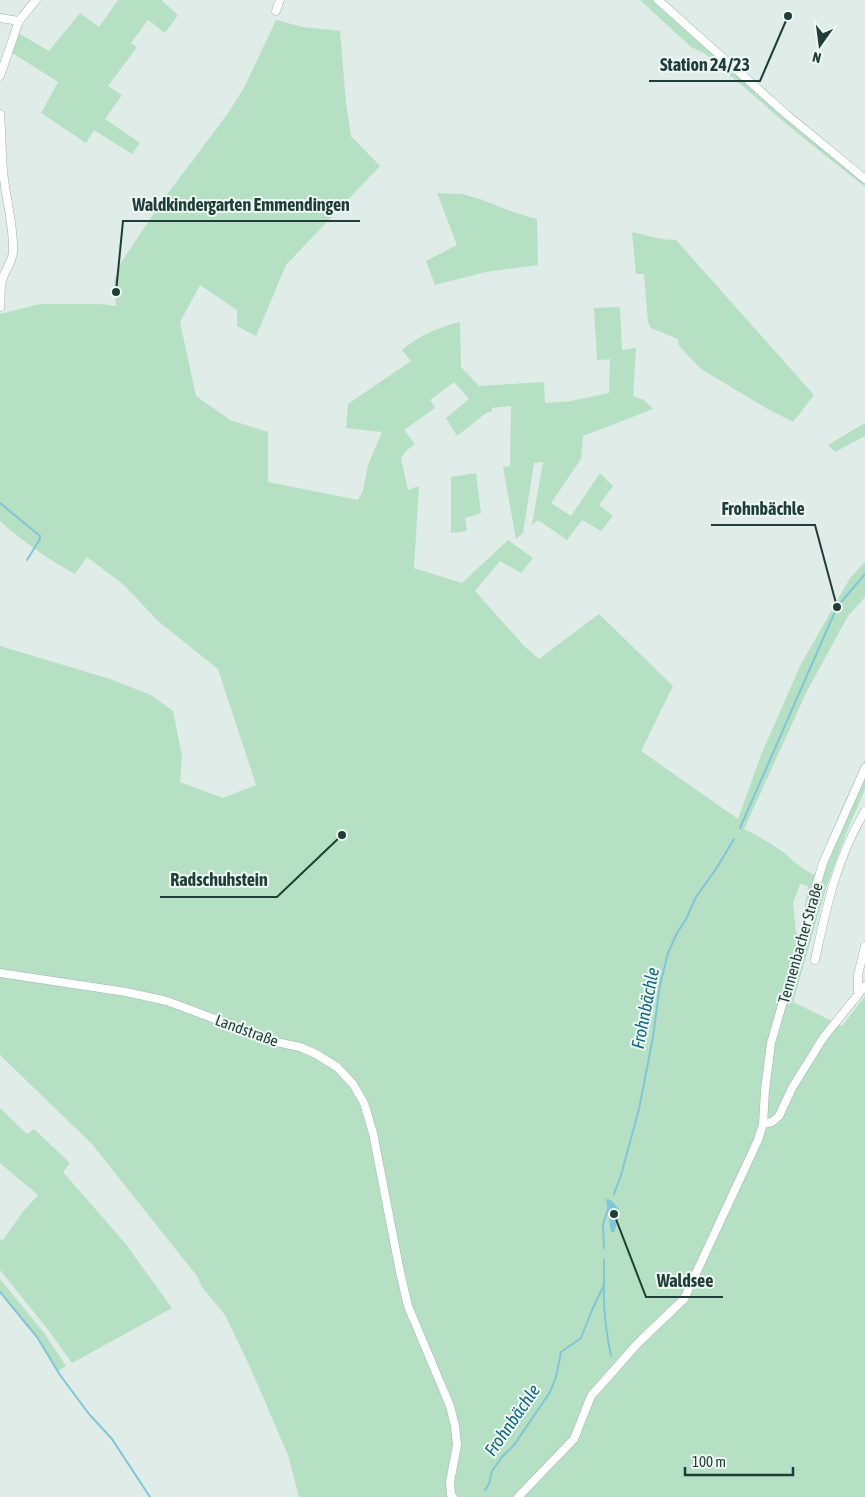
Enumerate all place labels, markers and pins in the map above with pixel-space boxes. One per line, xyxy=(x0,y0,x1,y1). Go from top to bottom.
callout: Station 24/23 xyxy=(649,48,760,81)
callout: Waldkindergarten Emmendingen xyxy=(123,188,360,221)
callout: Frohnbächle xyxy=(711,492,815,525)
callout: Radschuhstein xyxy=(160,864,277,897)
callout: Waldsee xyxy=(646,1264,723,1297)

